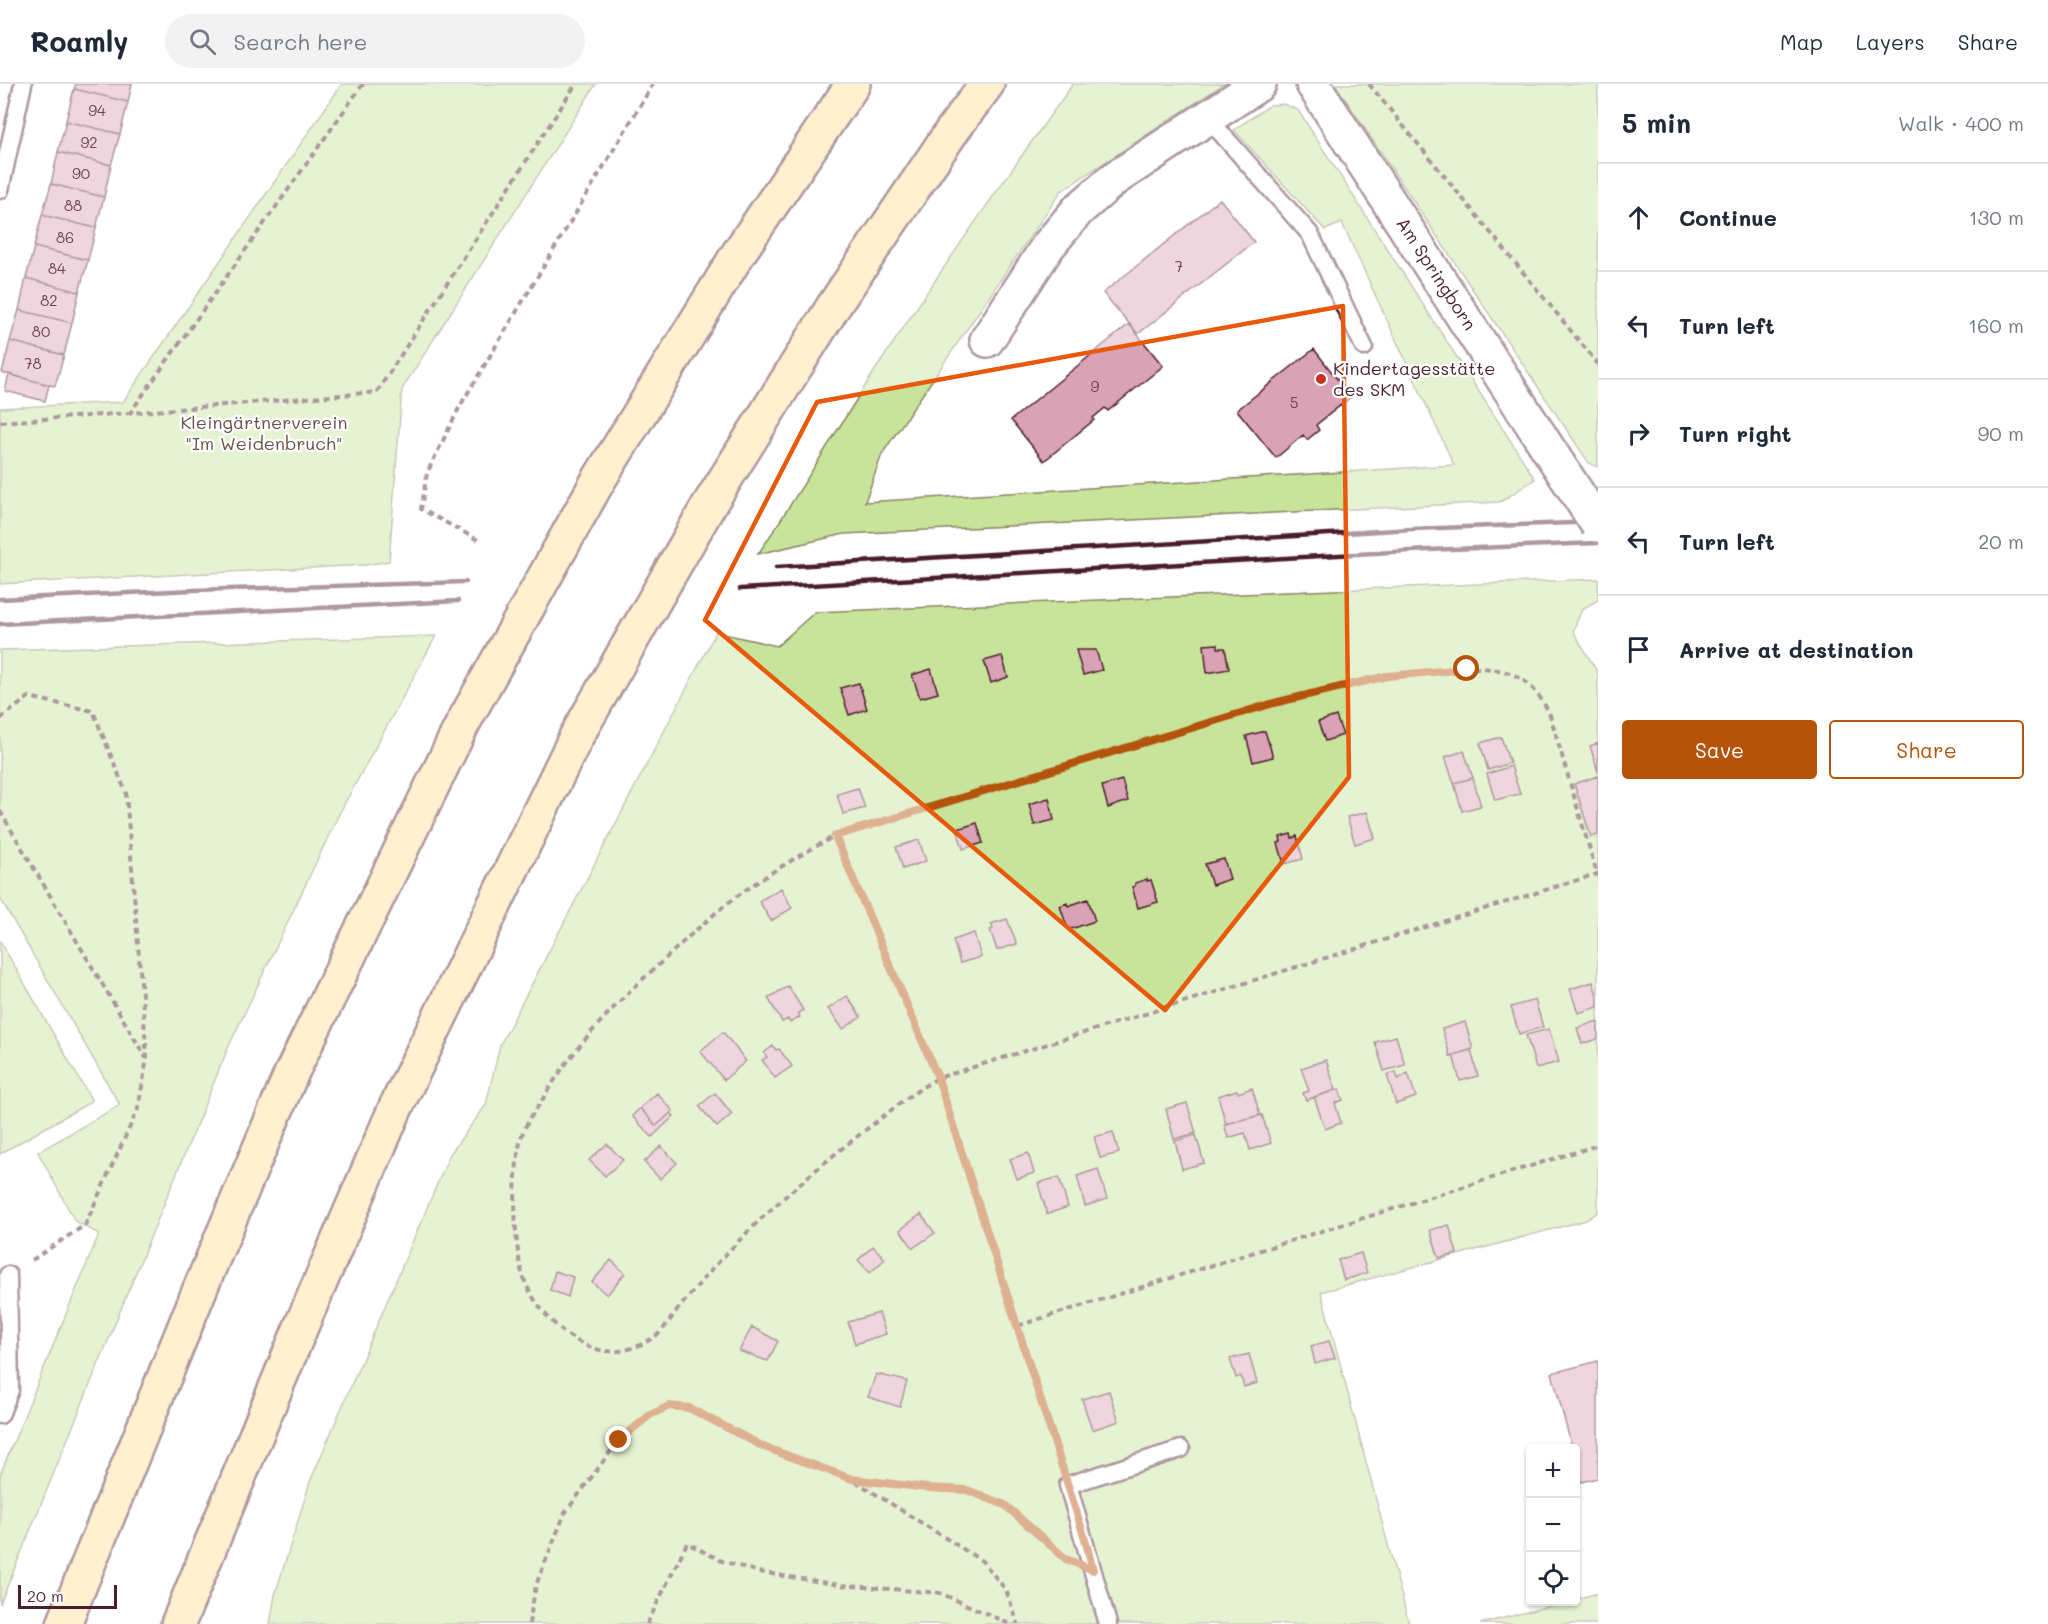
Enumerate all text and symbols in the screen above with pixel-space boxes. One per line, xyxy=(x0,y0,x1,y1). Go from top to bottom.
search box xyxy=(165,14,585,68)
text: Roamly xyxy=(30,23,129,59)
icon: search xyxy=(186,25,219,58)
text: Search here xyxy=(234,27,367,56)
text: Map xyxy=(1780,28,1823,55)
text: Layers xyxy=(1856,28,1925,55)
text: Share xyxy=(1958,28,2018,55)
house number: 94 xyxy=(88,100,106,120)
text: 5 min xyxy=(1622,106,1691,140)
text: Walk · 400 m xyxy=(1898,110,2024,136)
house number: 92 xyxy=(80,132,98,152)
house number: 90 xyxy=(72,163,90,183)
house number: 88 xyxy=(64,195,82,215)
icon: ahead xyxy=(1622,201,1655,234)
text: Continue xyxy=(1679,203,1777,232)
text: 130 m xyxy=(1969,204,2024,230)
street label: Am Springborn xyxy=(1391,212,1482,334)
house number: 86 xyxy=(56,227,74,247)
house number: 7 xyxy=(1175,256,1183,276)
house number: 84 xyxy=(48,258,66,278)
house number: 82 xyxy=(40,290,58,310)
icon: left xyxy=(1622,309,1655,342)
text: Turn left xyxy=(1679,311,1775,340)
text: 160 m xyxy=(1968,312,2024,338)
house number: 80 xyxy=(32,321,50,341)
house number: 78 xyxy=(24,353,42,373)
place label: Kindertagesstätte des SKM xyxy=(1333,356,1495,401)
marker: Kindertagesstätte des SKM xyxy=(1314,372,1328,386)
house number: 9 xyxy=(1091,376,1100,396)
house number: 5 xyxy=(1290,392,1298,412)
park label: Kleingärtnerverein "Im Weidenbruch" xyxy=(180,410,348,455)
icon: right xyxy=(1622,417,1655,450)
text: Turn right xyxy=(1679,419,1791,448)
text: 90 m xyxy=(1978,420,2024,446)
icon: left xyxy=(1622,525,1655,558)
text: Turn left xyxy=(1679,527,1775,556)
text: 20 m xyxy=(1978,528,2024,554)
icon: arrive xyxy=(1622,633,1655,666)
text: Arrive at destination xyxy=(1679,635,1914,664)
route start xyxy=(1453,655,1479,681)
button: Save xyxy=(1622,720,1817,779)
button: Share xyxy=(1829,720,2024,779)
route end xyxy=(605,1426,631,1452)
map controls xyxy=(1526,1444,1580,1606)
button: + xyxy=(1526,1444,1580,1498)
button: − xyxy=(1526,1498,1580,1552)
button: locate xyxy=(1526,1552,1580,1606)
scale bar xyxy=(18,1582,117,1610)
text: 20 m xyxy=(27,1585,64,1606)

